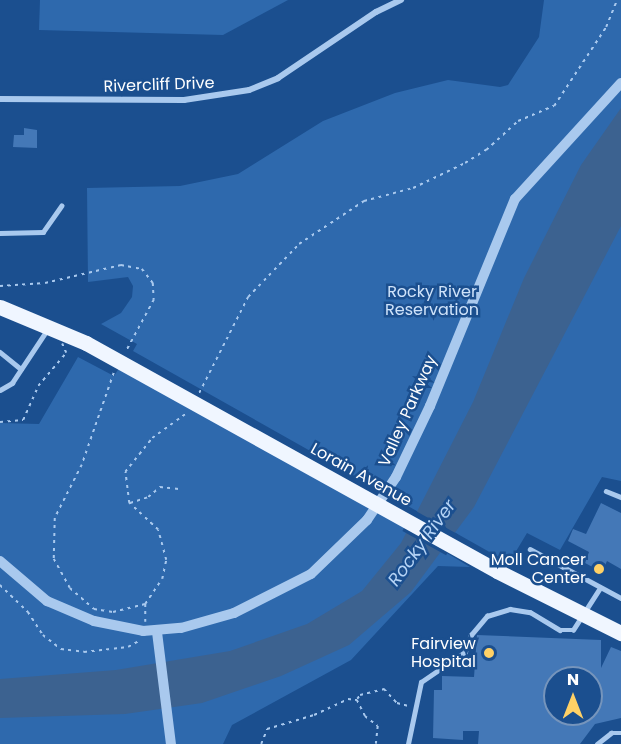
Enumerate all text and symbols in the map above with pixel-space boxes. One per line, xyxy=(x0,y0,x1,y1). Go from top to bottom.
street label: Rivercliff Drive xyxy=(103,73,215,97)
park label: Rocky River Reservation xyxy=(385,282,479,320)
street label: Valley Parkway xyxy=(375,352,441,470)
street label: Lorain Avenue xyxy=(307,439,415,511)
water label: Rocky River xyxy=(383,496,461,590)
place label: Moll Cancer Center xyxy=(491,550,586,588)
marker: Moll Cancer Center xyxy=(590,560,608,578)
place label: Fairview Hospital xyxy=(411,634,476,672)
marker: Fairview Hospital xyxy=(480,644,498,662)
north arrow xyxy=(543,666,603,726)
text: N xyxy=(567,668,579,691)

